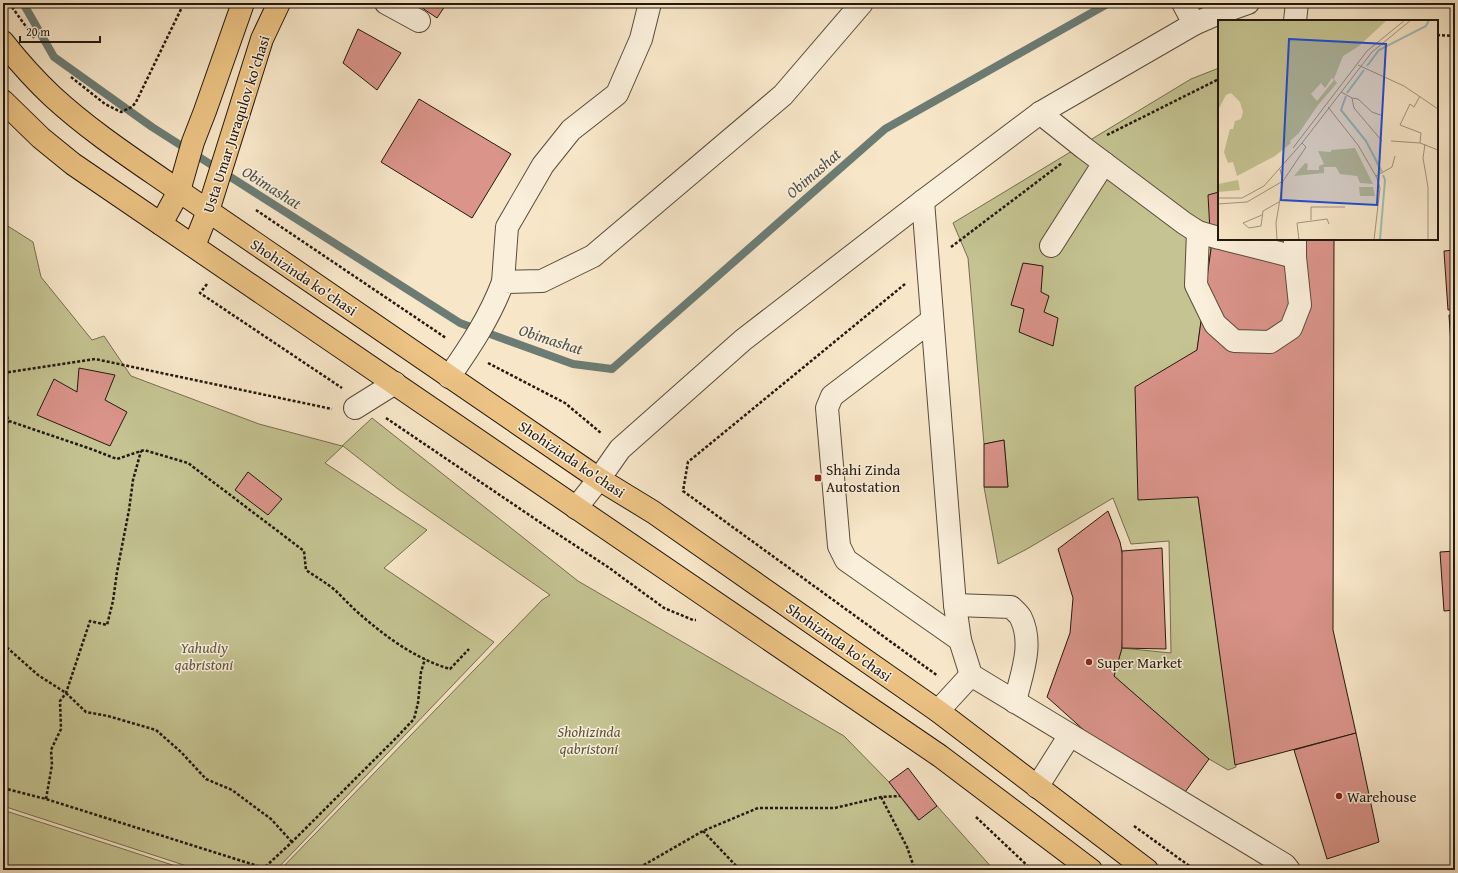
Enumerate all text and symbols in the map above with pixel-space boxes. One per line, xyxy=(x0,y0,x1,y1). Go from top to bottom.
scale bar xyxy=(20,18,100,44)
inset map xyxy=(1218,20,1438,240)
text: 20 m xyxy=(26,23,50,40)
street label: Usta Umar Juraqulov ko'chasi xyxy=(197,33,275,215)
water label: Obimashat xyxy=(780,142,846,204)
water label: Obimashat xyxy=(238,159,307,215)
street label: Shohizinda ko'chasi xyxy=(246,233,362,321)
water label: Obimashat xyxy=(516,317,587,361)
street label: Shohizinda ko'chasi xyxy=(514,415,630,503)
place label: Shahi Zinda Autostation xyxy=(826,459,901,497)
marker: Shahi Zinda Autostation xyxy=(813,473,823,483)
street label: Shohizinda ko'chasi xyxy=(782,598,896,686)
park label: Yahudiy qabristoni xyxy=(175,637,233,675)
place label: Super Market xyxy=(1097,652,1183,673)
marker: Super Market xyxy=(1084,657,1094,667)
park label: Shohizinda qabristoni xyxy=(557,721,621,759)
place label: Warehouse xyxy=(1347,786,1416,807)
marker: Warehouse xyxy=(1334,791,1344,801)

